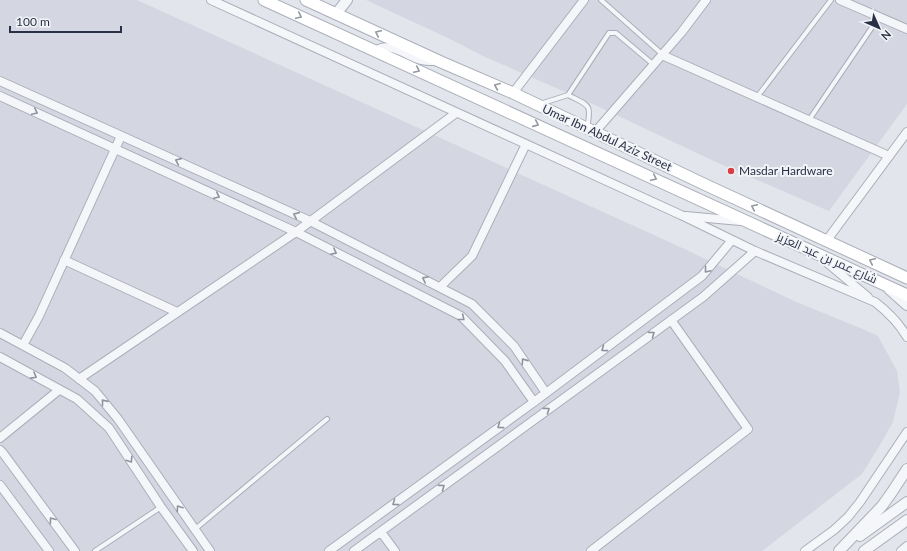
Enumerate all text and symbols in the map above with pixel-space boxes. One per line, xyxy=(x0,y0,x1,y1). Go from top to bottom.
scale bar xyxy=(10,8,121,34)
north arrow xyxy=(859,8,899,48)
one-way arrow xyxy=(295,11,302,19)
text: 100 m xyxy=(16,14,50,29)
text: N xyxy=(879,28,894,43)
one-way arrow xyxy=(374,30,382,38)
one-way arrow xyxy=(413,65,421,73)
one-way arrow xyxy=(493,83,501,91)
street label: Umar Ibn Abdul Aziz Street xyxy=(540,101,675,174)
one-way arrow xyxy=(31,107,39,115)
one-way arrow xyxy=(531,119,539,127)
one-way arrow xyxy=(174,158,181,166)
place label: Masdar Hardware xyxy=(739,163,833,178)
marker: Masdar Hardware xyxy=(726,166,736,176)
one-way arrow xyxy=(649,173,657,181)
one-way arrow xyxy=(213,191,220,199)
one-way arrow xyxy=(750,204,758,212)
one-way arrow xyxy=(293,212,301,220)
street label: شارع عمر بن عبد العزيز xyxy=(773,228,880,287)
one-way arrow xyxy=(330,247,337,255)
one-way arrow xyxy=(868,258,876,266)
one-way arrow xyxy=(705,265,712,273)
one-way arrow xyxy=(422,276,429,284)
one-way arrow xyxy=(457,314,464,321)
one-way arrow xyxy=(648,332,655,339)
one-way arrow xyxy=(602,344,609,351)
one-way arrow xyxy=(522,358,529,365)
one-way arrow xyxy=(30,371,37,379)
one-way arrow xyxy=(101,399,108,406)
one-way arrow xyxy=(543,407,550,415)
one-way arrow xyxy=(497,422,504,429)
one-way arrow xyxy=(125,456,133,463)
one-way arrow xyxy=(438,485,445,492)
one-way arrow xyxy=(392,498,399,506)
one-way arrow xyxy=(176,505,184,512)
one-way arrow xyxy=(50,517,57,524)

